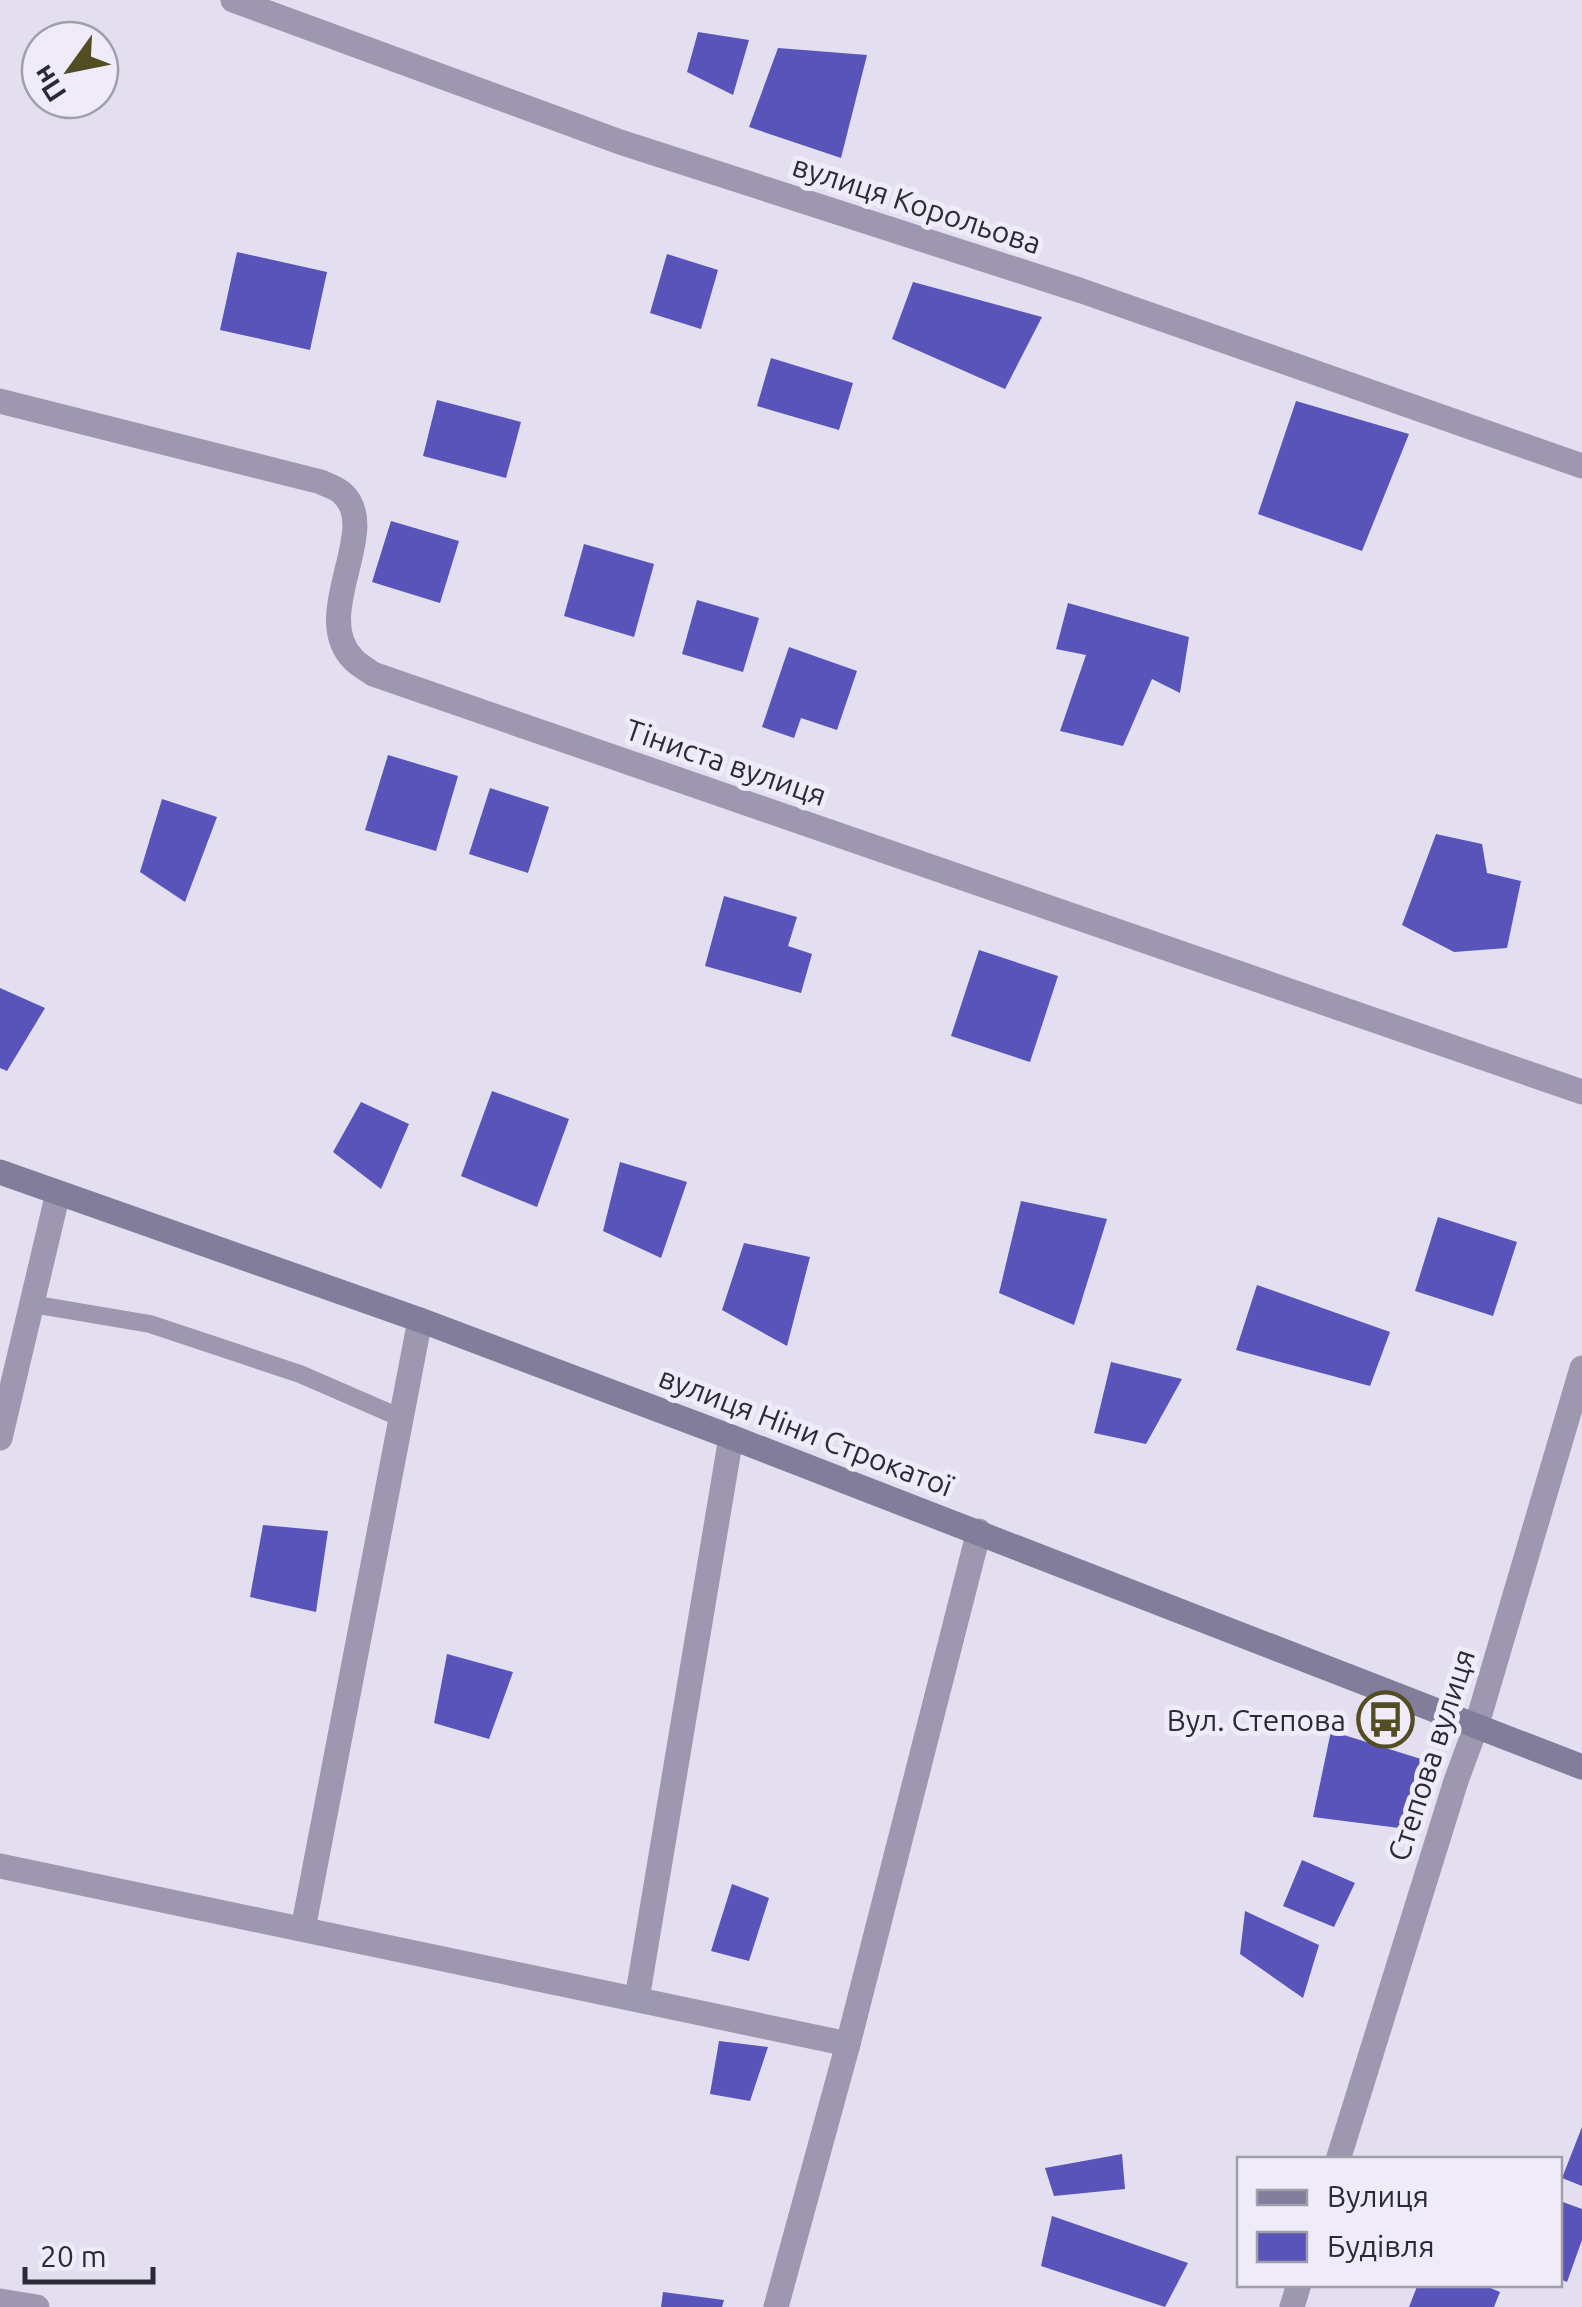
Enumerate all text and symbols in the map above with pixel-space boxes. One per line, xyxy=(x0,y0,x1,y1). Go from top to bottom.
north arrow xyxy=(20,20,120,120)
text: Пн xyxy=(26,60,72,108)
street label: вулиця Корольова xyxy=(788,148,1046,260)
street label: Тіниста вулиця xyxy=(621,712,831,812)
street label: вулиця Ніни Строкатої xyxy=(654,1359,958,1503)
street label: Степова вулиця xyxy=(1381,1645,1481,1865)
bus stop icon: Вул. Степова xyxy=(1355,1690,1415,1750)
place label: Вул. Степова xyxy=(1167,1703,1346,1737)
legend xyxy=(1237,2157,1562,2287)
text: Вулиця xyxy=(1327,2179,1429,2213)
scale bar xyxy=(25,2222,152,2284)
text: Будівля xyxy=(1327,2229,1435,2263)
text: 20 m xyxy=(40,2239,107,2273)

